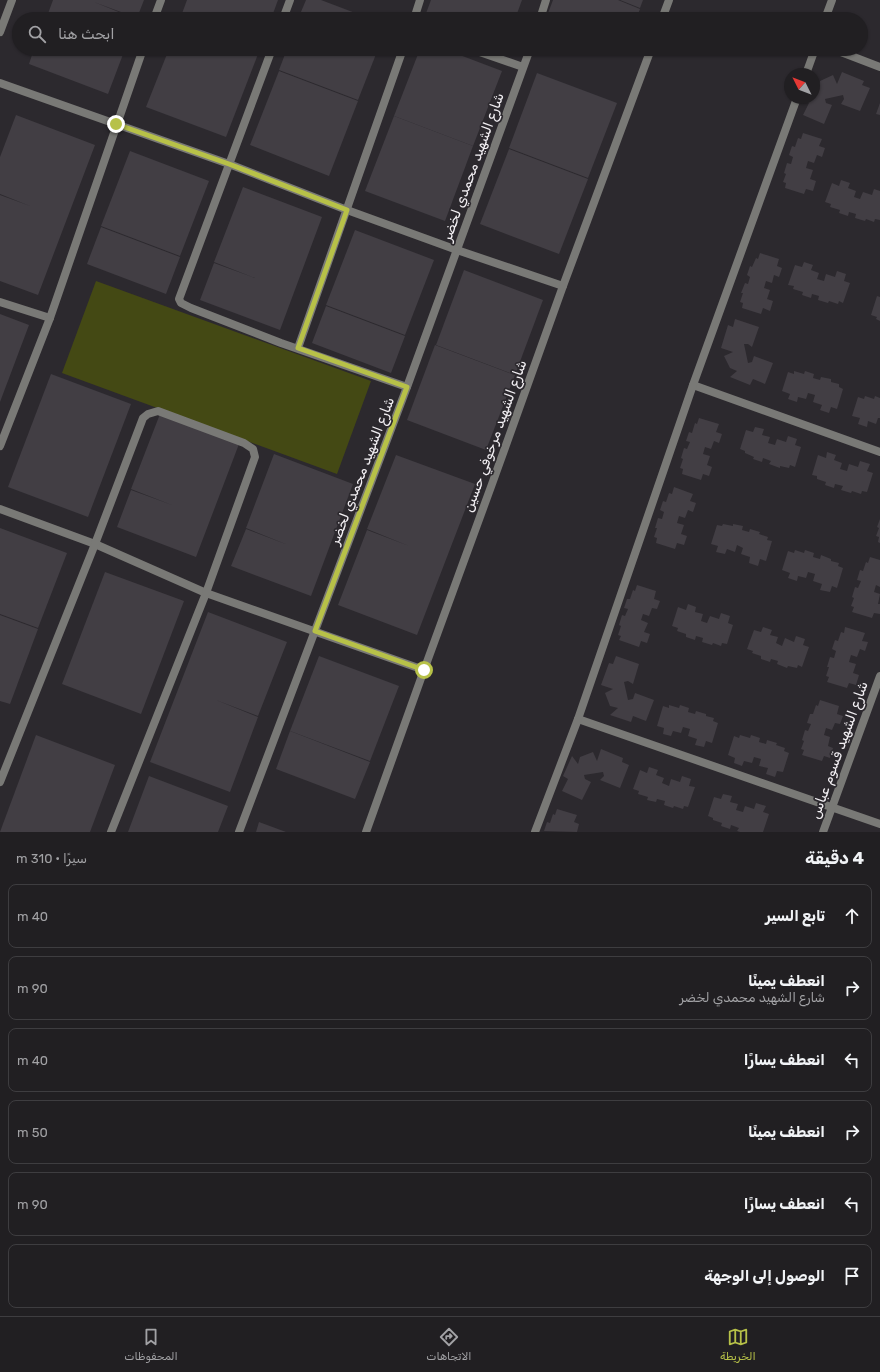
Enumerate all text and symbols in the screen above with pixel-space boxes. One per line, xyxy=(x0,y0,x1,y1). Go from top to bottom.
search box xyxy=(12,12,868,56)
icon: search xyxy=(26,23,48,45)
text: ابحث هنا xyxy=(58,25,115,43)
north arrow xyxy=(784,68,820,104)
street label: شارع الشهيد محمدي لخضر xyxy=(438,90,510,245)
route end xyxy=(107,115,125,133)
street label: شارع الشهيد مرخوفي حسين xyxy=(460,358,532,515)
street label: شارع الشهيد محمدي لخضر xyxy=(326,395,400,549)
route start xyxy=(415,661,433,679)
street label: شارع الشهيد قسوم عباس xyxy=(806,679,874,822)
text: 4 دقيقة xyxy=(805,848,864,868)
text: سيرًا · 310 m xyxy=(16,851,87,866)
icon: ahead xyxy=(841,905,863,927)
text: تابع السير xyxy=(765,907,825,925)
text: 40 m xyxy=(17,909,48,924)
text: انعطف يمينًا xyxy=(748,972,825,990)
icon: right xyxy=(841,977,863,999)
text: 90 m xyxy=(17,981,48,996)
text: شارع الشهيد محمدي لخضر xyxy=(679,990,825,1005)
icon: left xyxy=(841,1049,863,1071)
text: انعطف يسارًا xyxy=(744,1051,825,1069)
text: 40 m xyxy=(17,1053,48,1068)
icon: right xyxy=(841,1121,863,1143)
text: انعطف يمينًا xyxy=(748,1123,825,1141)
text: 50 m xyxy=(17,1125,48,1140)
icon: left xyxy=(841,1193,863,1215)
text: انعطف يسارًا xyxy=(744,1195,825,1213)
text: 90 m xyxy=(17,1197,48,1212)
icon: arrive xyxy=(841,1265,863,1287)
text: الوصول إلى الوجهة xyxy=(704,1267,825,1285)
tab: المحفوظات xyxy=(124,1326,178,1363)
tab: الاتجاهات xyxy=(426,1326,471,1363)
tab: الخريطة xyxy=(720,1326,756,1363)

